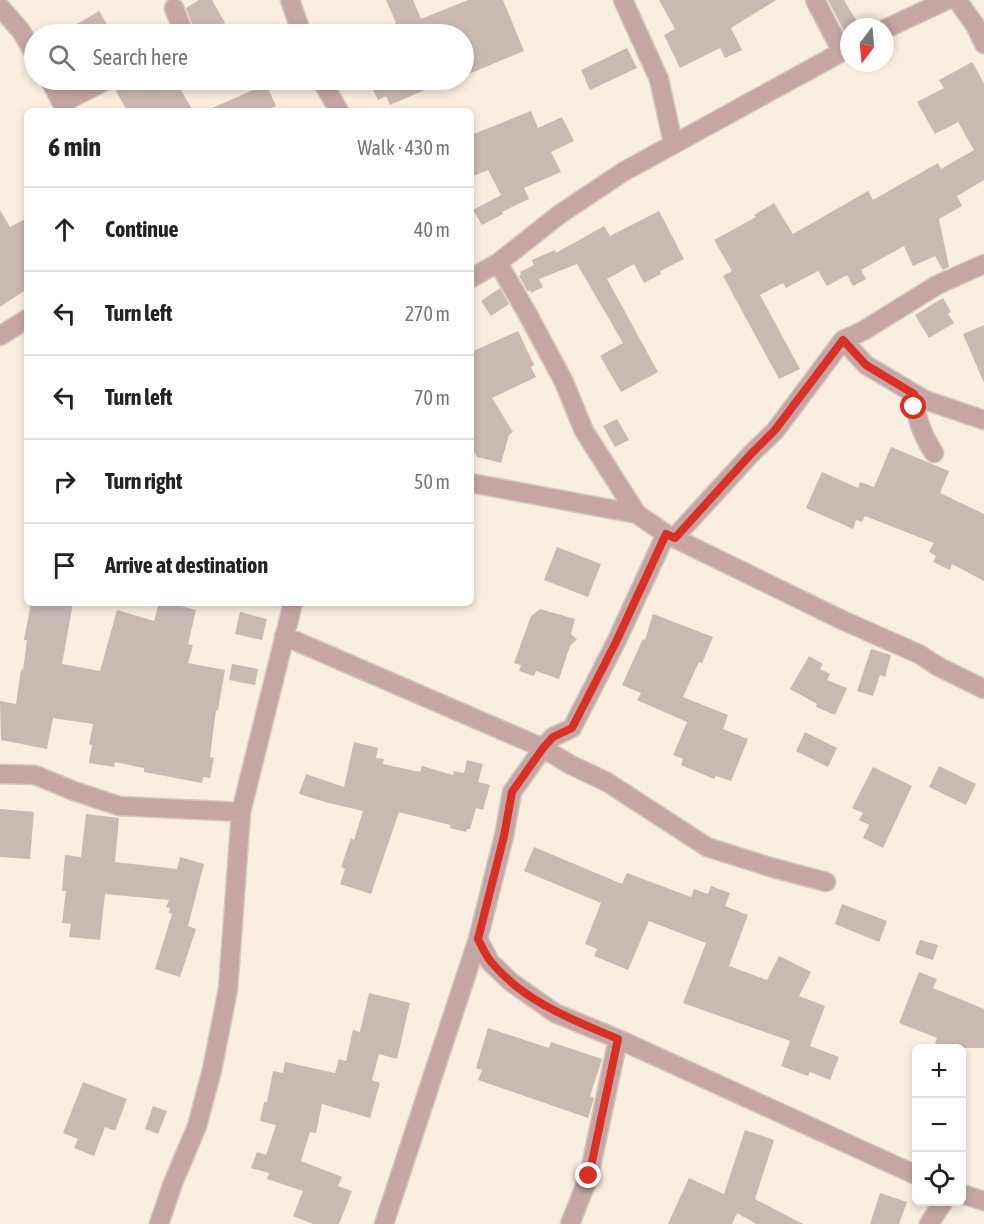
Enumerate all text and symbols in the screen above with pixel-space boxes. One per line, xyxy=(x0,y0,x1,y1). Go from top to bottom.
north arrow xyxy=(840,18,894,72)
search box xyxy=(24,24,474,90)
icon: search xyxy=(45,41,78,74)
text: Search here xyxy=(93,44,188,70)
text: 6 min xyxy=(48,132,101,162)
text: Walk · 430 m xyxy=(358,136,450,159)
icon: ahead xyxy=(48,213,81,246)
text: Continue xyxy=(105,216,179,242)
text: 40 m xyxy=(414,218,450,241)
icon: left xyxy=(48,297,81,330)
text: Turn left xyxy=(105,300,172,326)
text: 270 m xyxy=(405,302,450,325)
icon: left xyxy=(48,381,81,414)
text: Turn left xyxy=(105,384,172,410)
text: 70 m xyxy=(414,386,450,409)
route start xyxy=(900,393,926,419)
icon: right xyxy=(48,465,81,498)
text: Turn right xyxy=(105,468,182,494)
text: 50 m xyxy=(414,470,450,493)
icon: arrive xyxy=(48,549,81,582)
text: Arrive at destination xyxy=(105,552,268,578)
map controls xyxy=(912,1044,966,1206)
button: + xyxy=(912,1044,966,1098)
button: − xyxy=(912,1098,966,1152)
button: locate xyxy=(912,1152,966,1206)
route end xyxy=(575,1162,601,1188)

